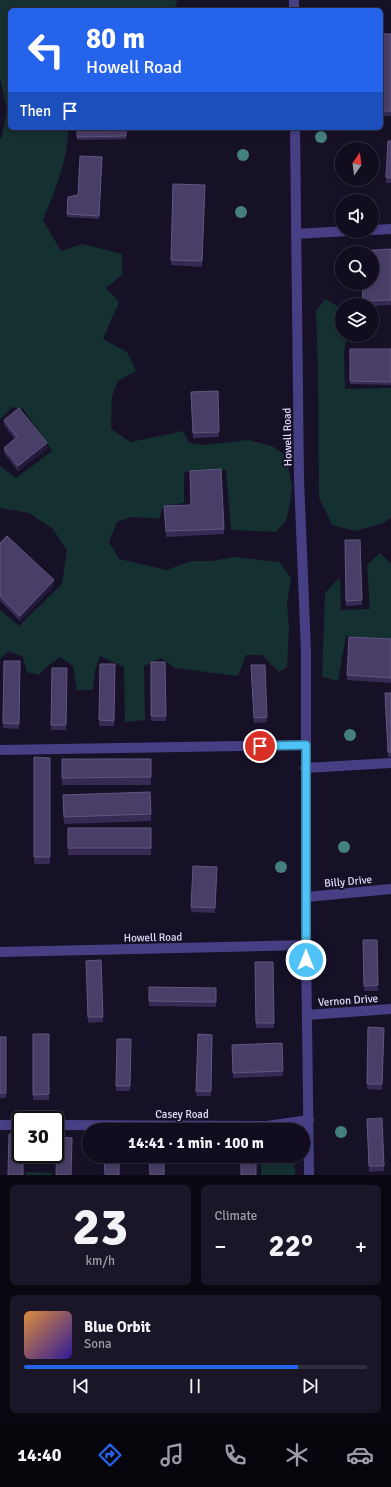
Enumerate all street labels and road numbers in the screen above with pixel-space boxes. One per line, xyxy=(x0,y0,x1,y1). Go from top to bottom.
street label: Howell Road xyxy=(280,407,295,466)
street label: Billy Drive xyxy=(324,873,373,890)
street label: Howell Road xyxy=(124,930,183,945)
street label: Vernon Drive xyxy=(318,992,378,1009)
street label: Casey Road xyxy=(155,1108,209,1121)

